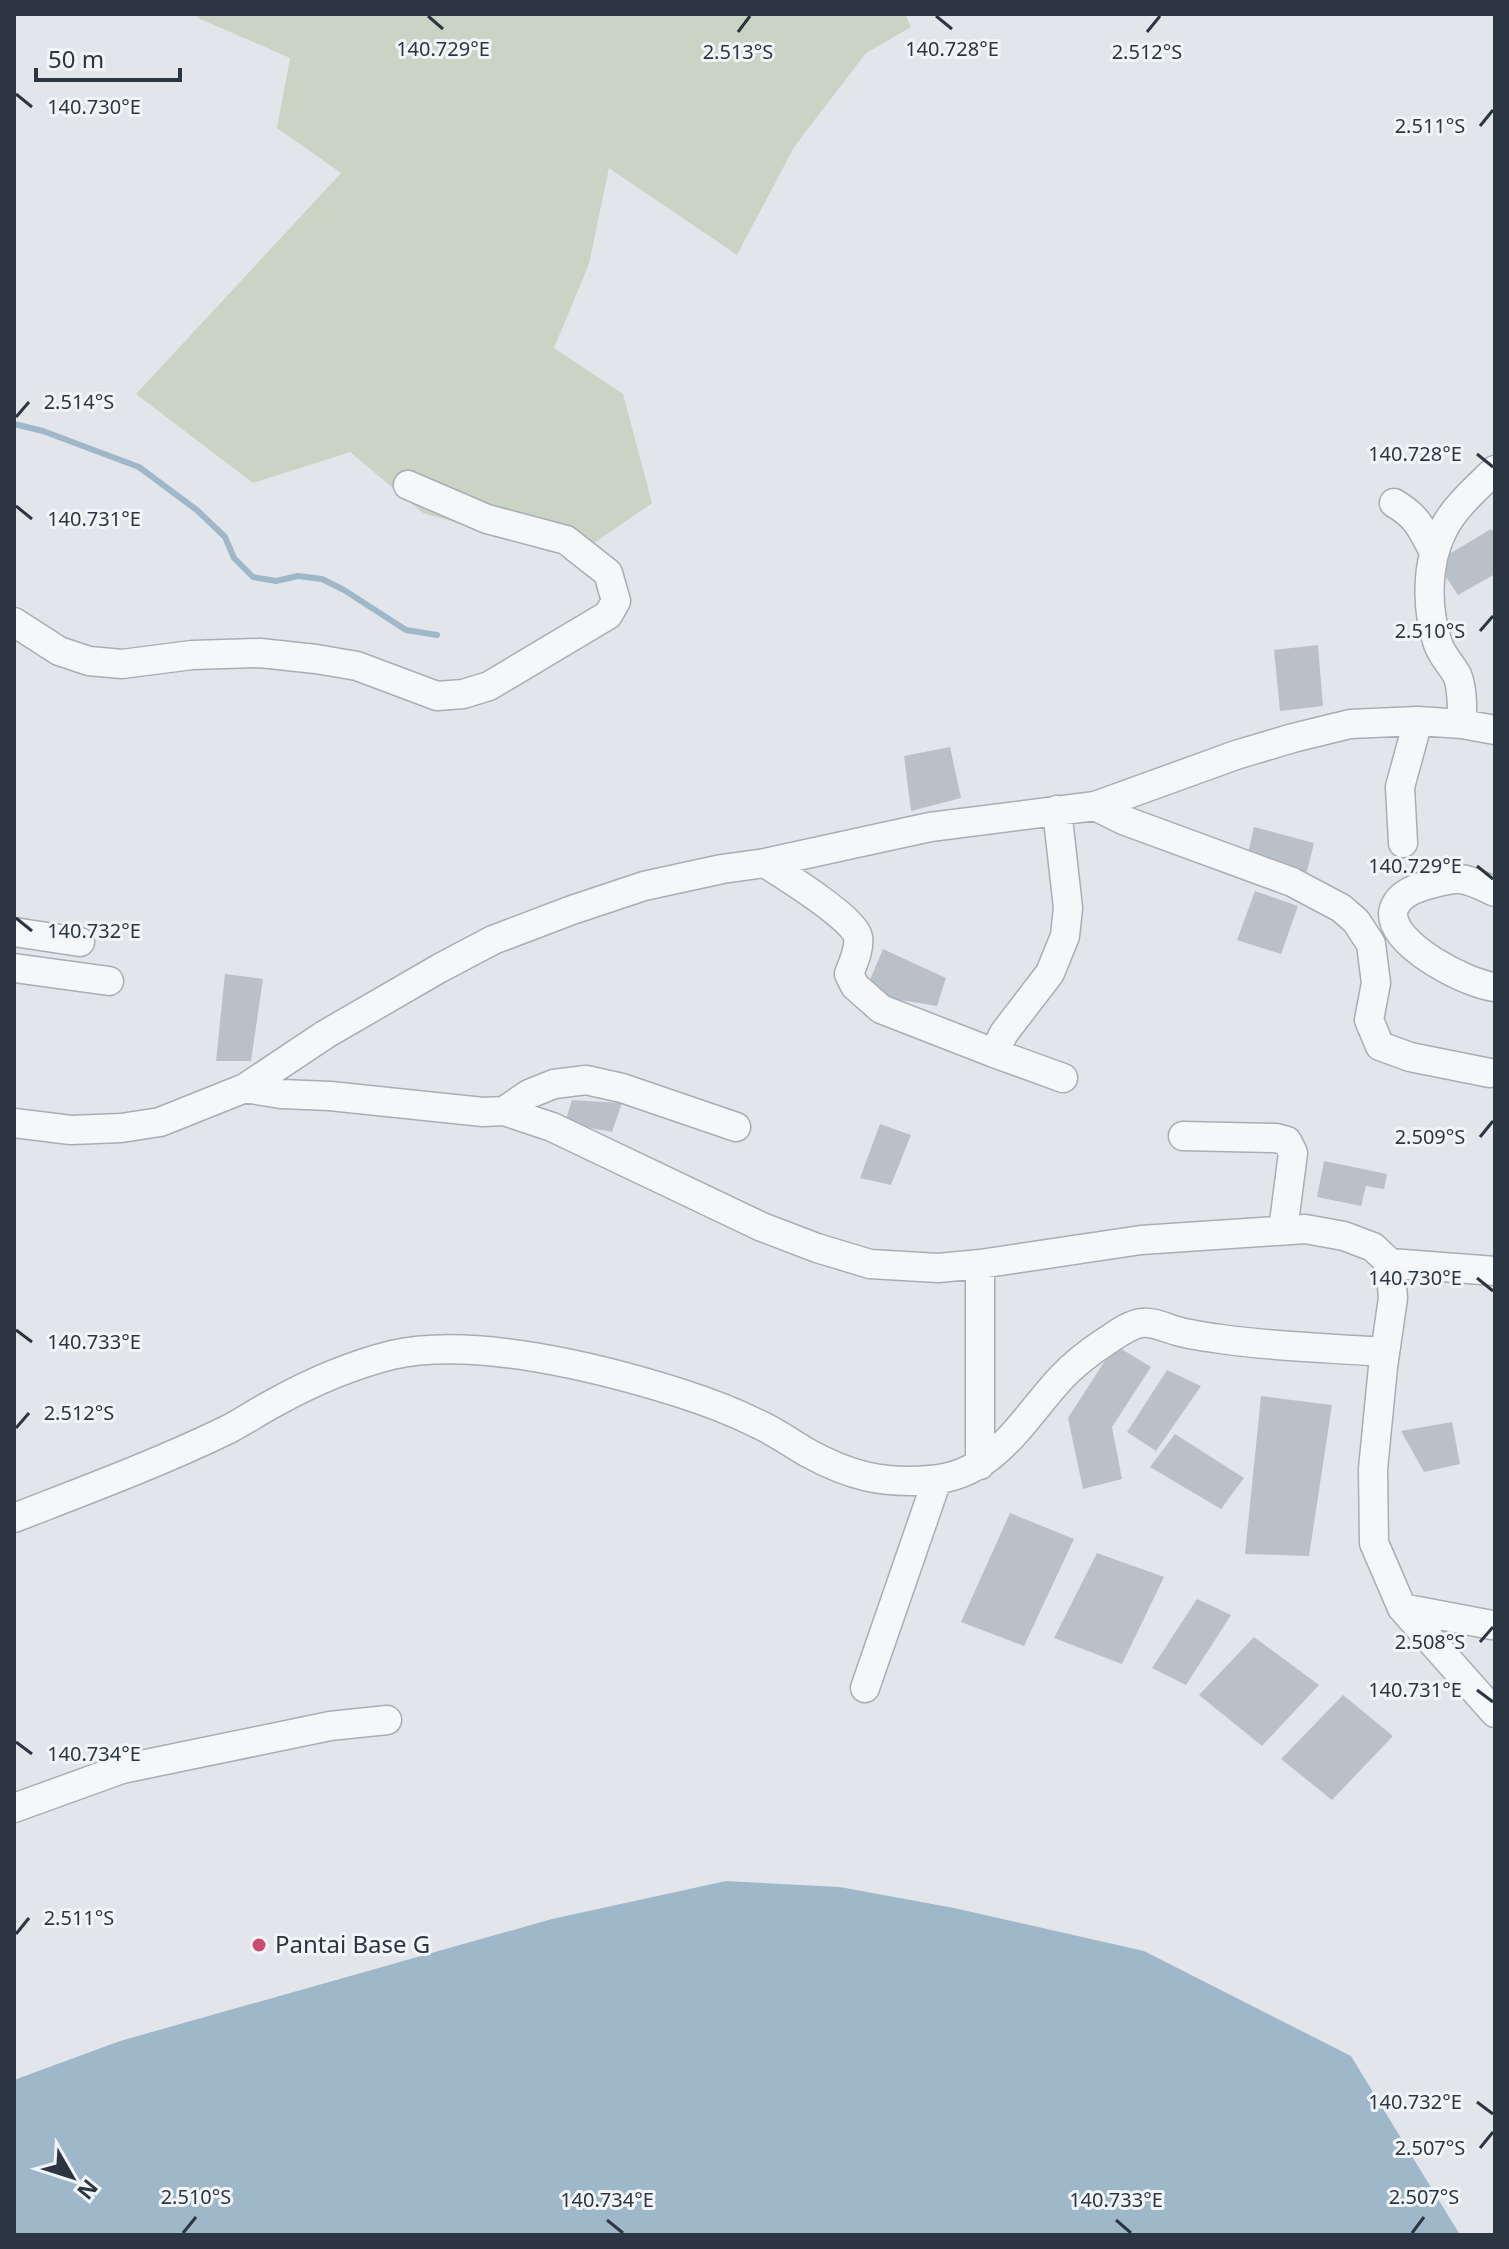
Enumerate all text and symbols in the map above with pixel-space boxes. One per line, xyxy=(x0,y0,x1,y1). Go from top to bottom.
scale bar xyxy=(36,32,180,82)
text: 140.729°E xyxy=(396,35,490,62)
text: 140.728°E xyxy=(905,35,999,62)
text: 2.513°S xyxy=(703,38,773,65)
text: 2.512°S xyxy=(1112,38,1182,65)
text: 50 m xyxy=(48,42,104,75)
text: 140.730°E xyxy=(47,93,141,120)
text: 2.511°S xyxy=(1395,112,1465,139)
text: 2.514°S xyxy=(44,388,114,415)
text: 140.728°E xyxy=(1368,440,1462,467)
text: 140.731°E xyxy=(47,505,141,532)
text: 2.510°S xyxy=(1395,617,1465,644)
text: 140.729°E xyxy=(1368,852,1462,879)
text: 140.732°E xyxy=(47,917,141,944)
text: 2.509°S xyxy=(1395,1123,1465,1150)
text: 140.730°E xyxy=(1368,1264,1462,1291)
text: 140.733°E xyxy=(47,1328,141,1355)
text: 2.512°S xyxy=(44,1399,114,1426)
text: 2.508°S xyxy=(1395,1628,1465,1655)
text: 140.731°E xyxy=(1368,1676,1462,1703)
text: 140.734°E xyxy=(47,1740,141,1767)
text: 2.511°S xyxy=(44,1904,114,1931)
place label: Pantai Base G xyxy=(275,1927,430,1960)
marker: Pantai Base G xyxy=(250,1936,268,1954)
text: 140.732°E xyxy=(1368,2088,1462,2115)
text: 2.507°S xyxy=(1395,2134,1465,2161)
north arrow xyxy=(32,2137,112,2217)
text: N xyxy=(71,2174,106,2207)
text: 2.510°S xyxy=(161,2183,231,2210)
text: 2.507°S xyxy=(1389,2183,1459,2210)
text: 140.734°E xyxy=(560,2186,654,2213)
text: 140.733°E xyxy=(1069,2186,1163,2213)

